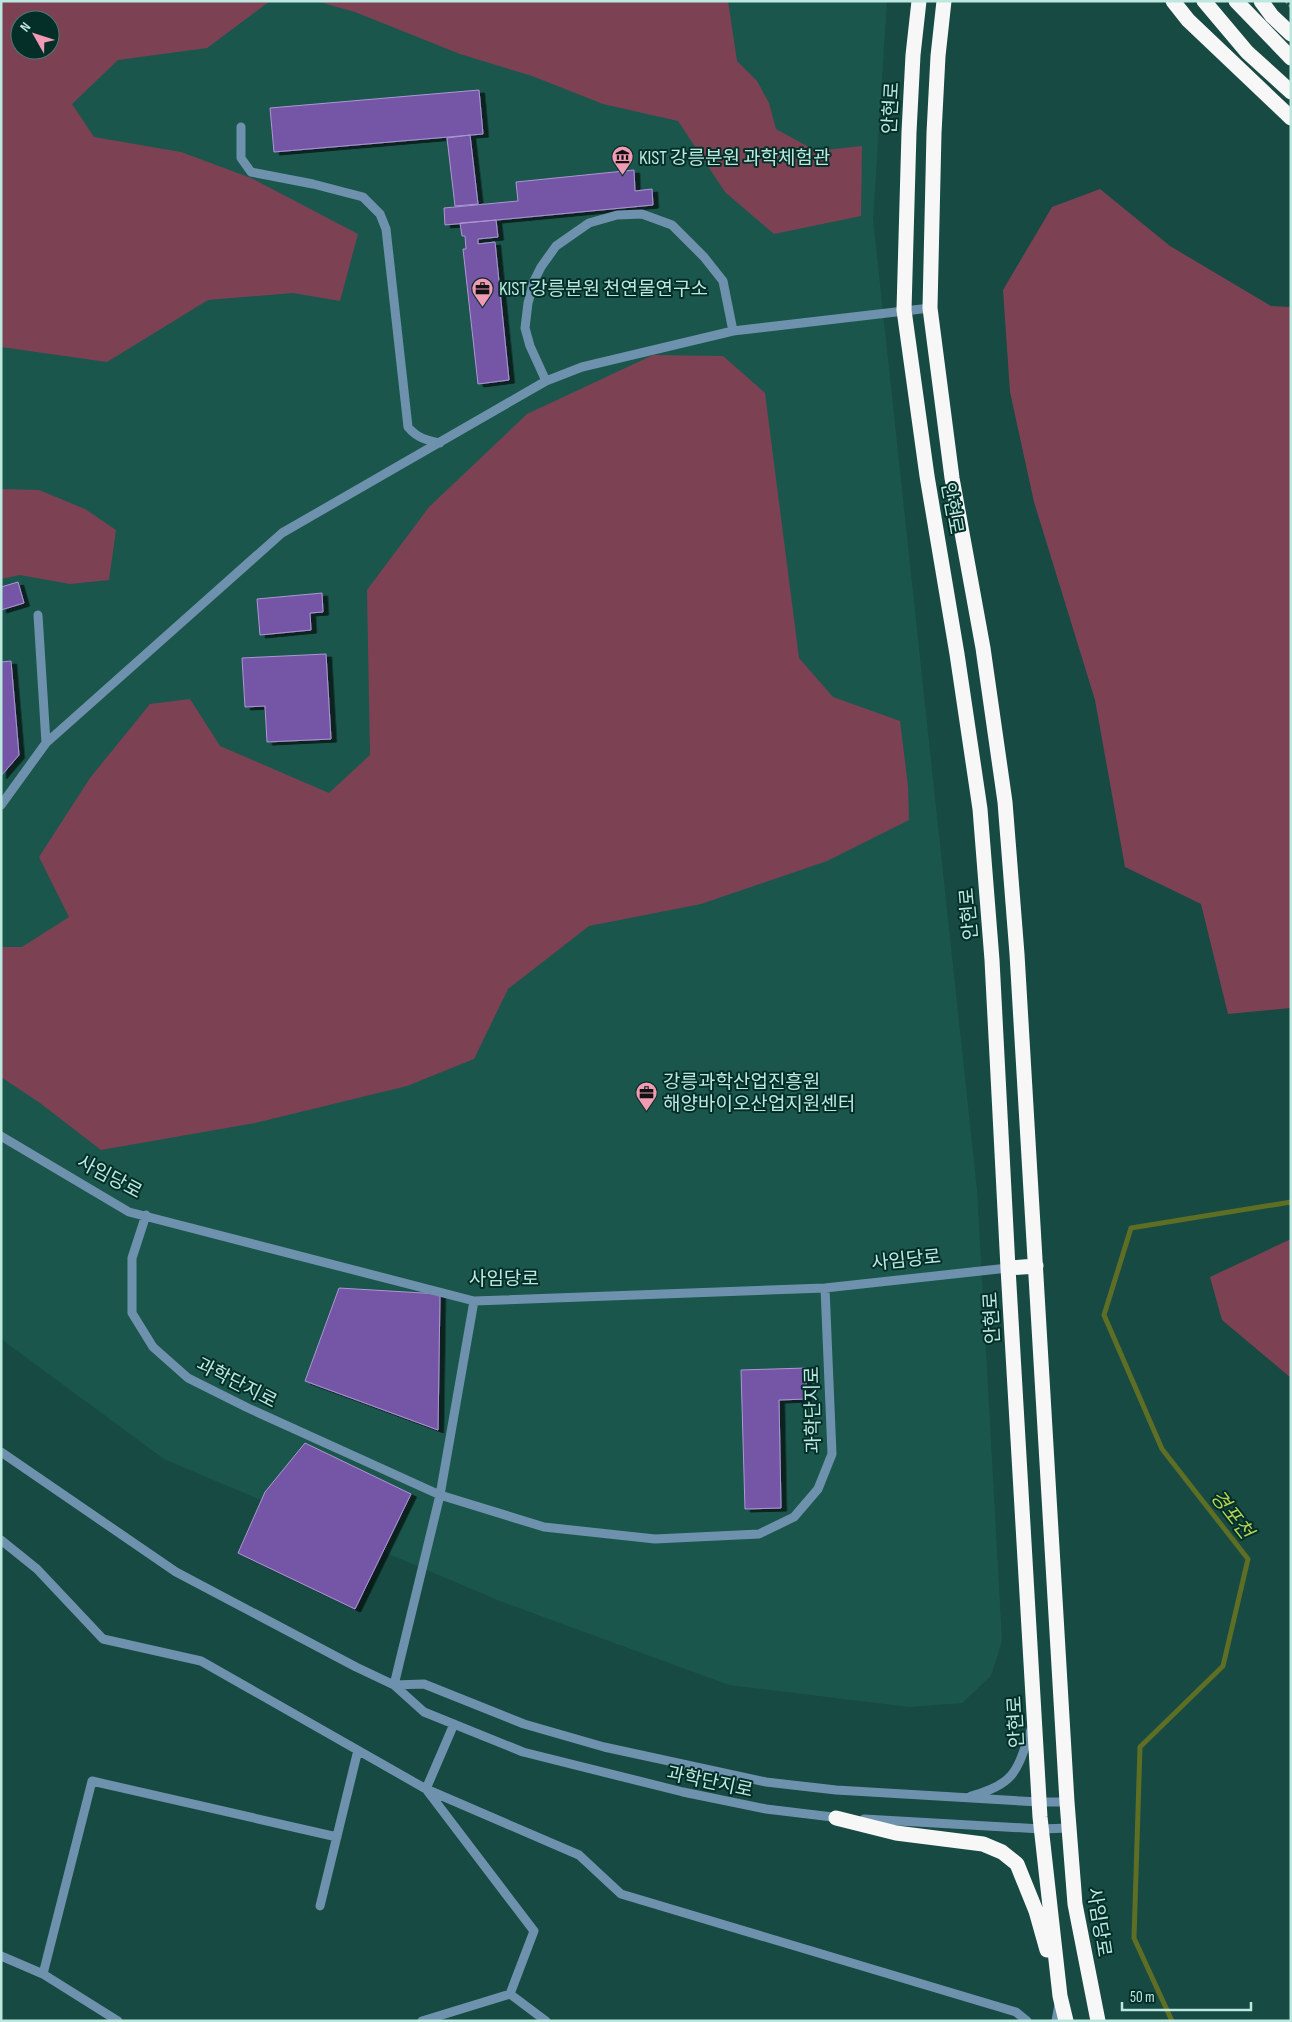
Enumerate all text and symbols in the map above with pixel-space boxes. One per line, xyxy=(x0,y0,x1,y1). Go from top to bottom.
north arrow xyxy=(10,10,60,60)
text: N xyxy=(16,19,34,35)
street label: 안현로 xyxy=(879,81,904,135)
museum icon: KIST 강릉분원 과학체험관 xyxy=(611,145,635,176)
place label: KIST 강릉분원 과학체험관 xyxy=(639,147,830,170)
office icon: KIST 강릉분원 천연물연구소 xyxy=(471,276,495,307)
place label: KIST 강릉분원 천연물연구소 xyxy=(499,278,708,301)
street label: 안현로 xyxy=(936,480,967,536)
street label: 안현로 xyxy=(956,887,983,941)
place label: 강릉과학산업진흥원 해양바이오산업지원센터 xyxy=(663,1071,855,1116)
office icon: 강릉과학산업진흥원 해양바이오산업지원센터 xyxy=(635,1080,659,1111)
street label: 사임당로 xyxy=(73,1151,146,1204)
street label: 사임당로 xyxy=(870,1245,942,1276)
street label: 사임당로 xyxy=(469,1268,539,1291)
street label: 안현로 xyxy=(980,1291,1005,1345)
street label: 과학단지로 xyxy=(192,1353,280,1413)
street label: 과학단지로 xyxy=(801,1366,826,1454)
water label: 경포천 xyxy=(1205,1485,1259,1546)
street label: 안현로 xyxy=(1004,1695,1029,1749)
street label: 과학단지로 xyxy=(665,1762,755,1803)
street label: 사임당로 xyxy=(1082,1886,1115,1959)
scale bar xyxy=(1122,1980,1251,2012)
text: 50 m xyxy=(1130,1988,1155,2007)

